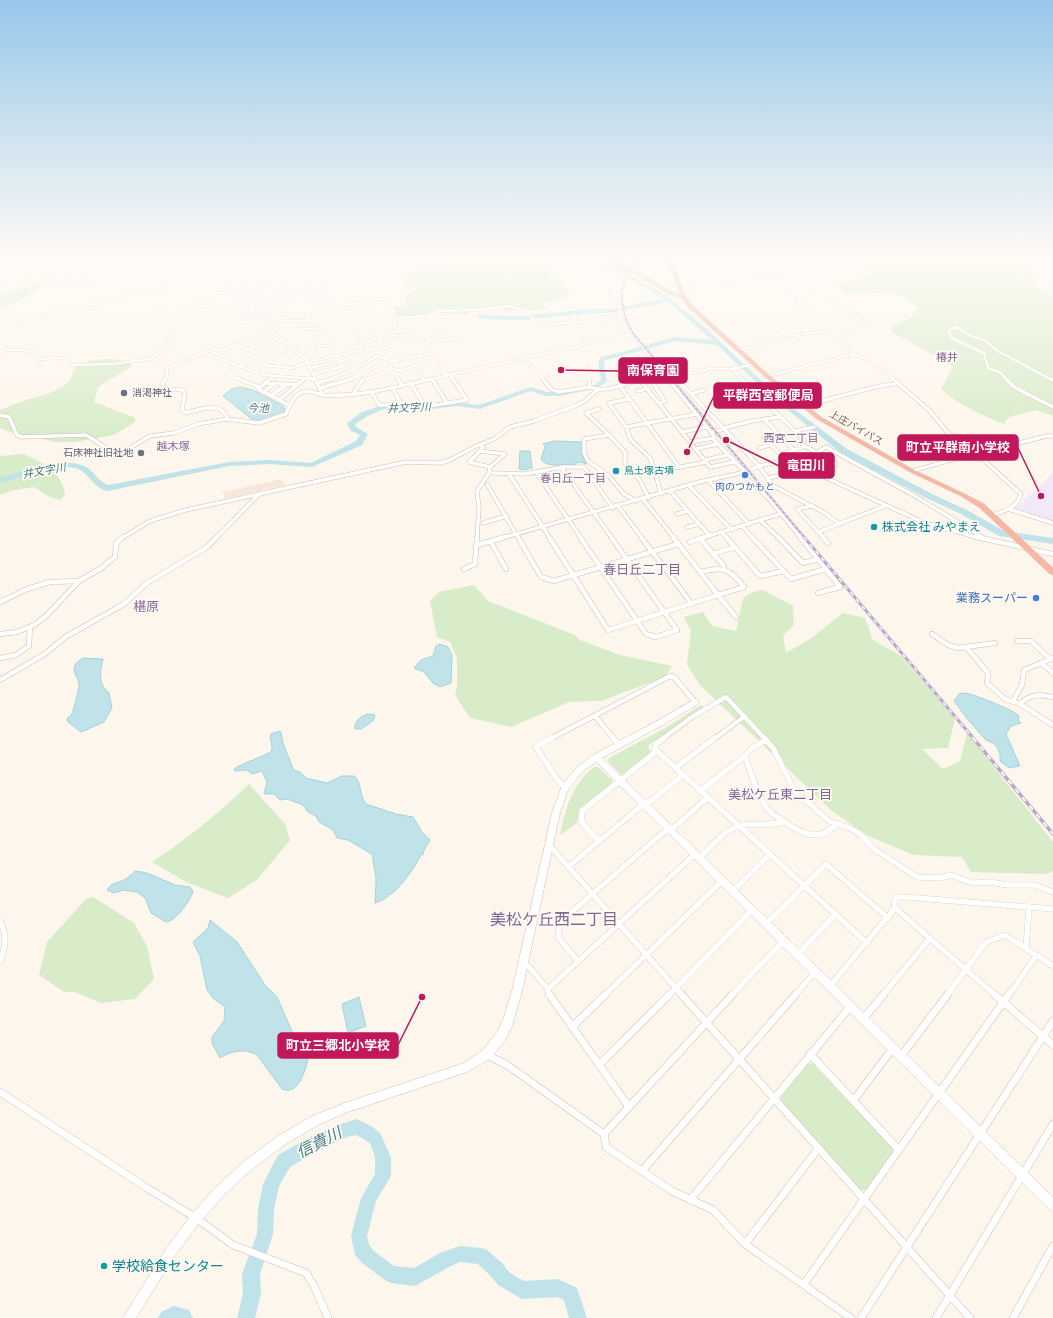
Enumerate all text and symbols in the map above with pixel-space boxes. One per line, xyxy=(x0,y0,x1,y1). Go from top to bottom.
district label: 椿井 xyxy=(936,351,958,364)
callout: 南保育園 xyxy=(619,358,687,383)
text: 南保育園 xyxy=(627,363,679,379)
callout: 平群西宮郵便局 xyxy=(714,383,821,408)
place label: 消渇神社 xyxy=(132,387,172,399)
marker: 消渇神社 xyxy=(119,388,129,398)
text: 平群西宮郵便局 xyxy=(722,388,814,404)
water label: 井文字川 xyxy=(387,401,432,415)
water label: 今池 xyxy=(247,402,270,415)
street label: 上庄バイパス xyxy=(827,408,885,448)
district label: 西宮二丁目 xyxy=(764,432,819,445)
callout: 町立平群南小学校 xyxy=(898,435,1018,460)
district label: 越木塚 xyxy=(157,440,190,453)
text: 町立平群南小学校 xyxy=(906,440,1010,456)
place label: 石床神社旧社地 xyxy=(63,447,134,459)
marker: 石床神社旧社地 xyxy=(136,448,146,458)
callout: 竜田川 xyxy=(779,453,834,478)
text: 竜田川 xyxy=(786,458,826,474)
water label: 井文字川 xyxy=(21,461,68,481)
place label: 鳥土塚古墳 xyxy=(624,465,674,477)
marker: 鳥土塚古墳 xyxy=(611,466,621,476)
marker: 肉のつかもと xyxy=(740,470,750,480)
district label: 春日丘一丁目 xyxy=(540,472,606,485)
place label: 肉のつかもと xyxy=(715,481,775,493)
place label: 株式会社 みやまえ xyxy=(882,520,981,535)
marker: 株式会社 みやまえ xyxy=(869,522,879,532)
district label: 春日丘二丁目 xyxy=(603,562,681,578)
place label: 業務スーパー xyxy=(956,591,1028,606)
marker: 業務スーパー xyxy=(1031,593,1041,603)
district label: 椹原 xyxy=(133,599,159,615)
district label: 美松ケ丘東二丁目 xyxy=(728,787,832,803)
district label: 美松ケ丘西二丁目 xyxy=(490,910,618,930)
callout: 町立三郷北小学校 xyxy=(278,1033,398,1058)
text: 町立三郷北小学校 xyxy=(286,1038,390,1054)
water label: 信貴川 xyxy=(293,1122,347,1163)
place label: 学校給食センター xyxy=(112,1258,224,1275)
marker: 学校給食センター xyxy=(99,1261,109,1271)

